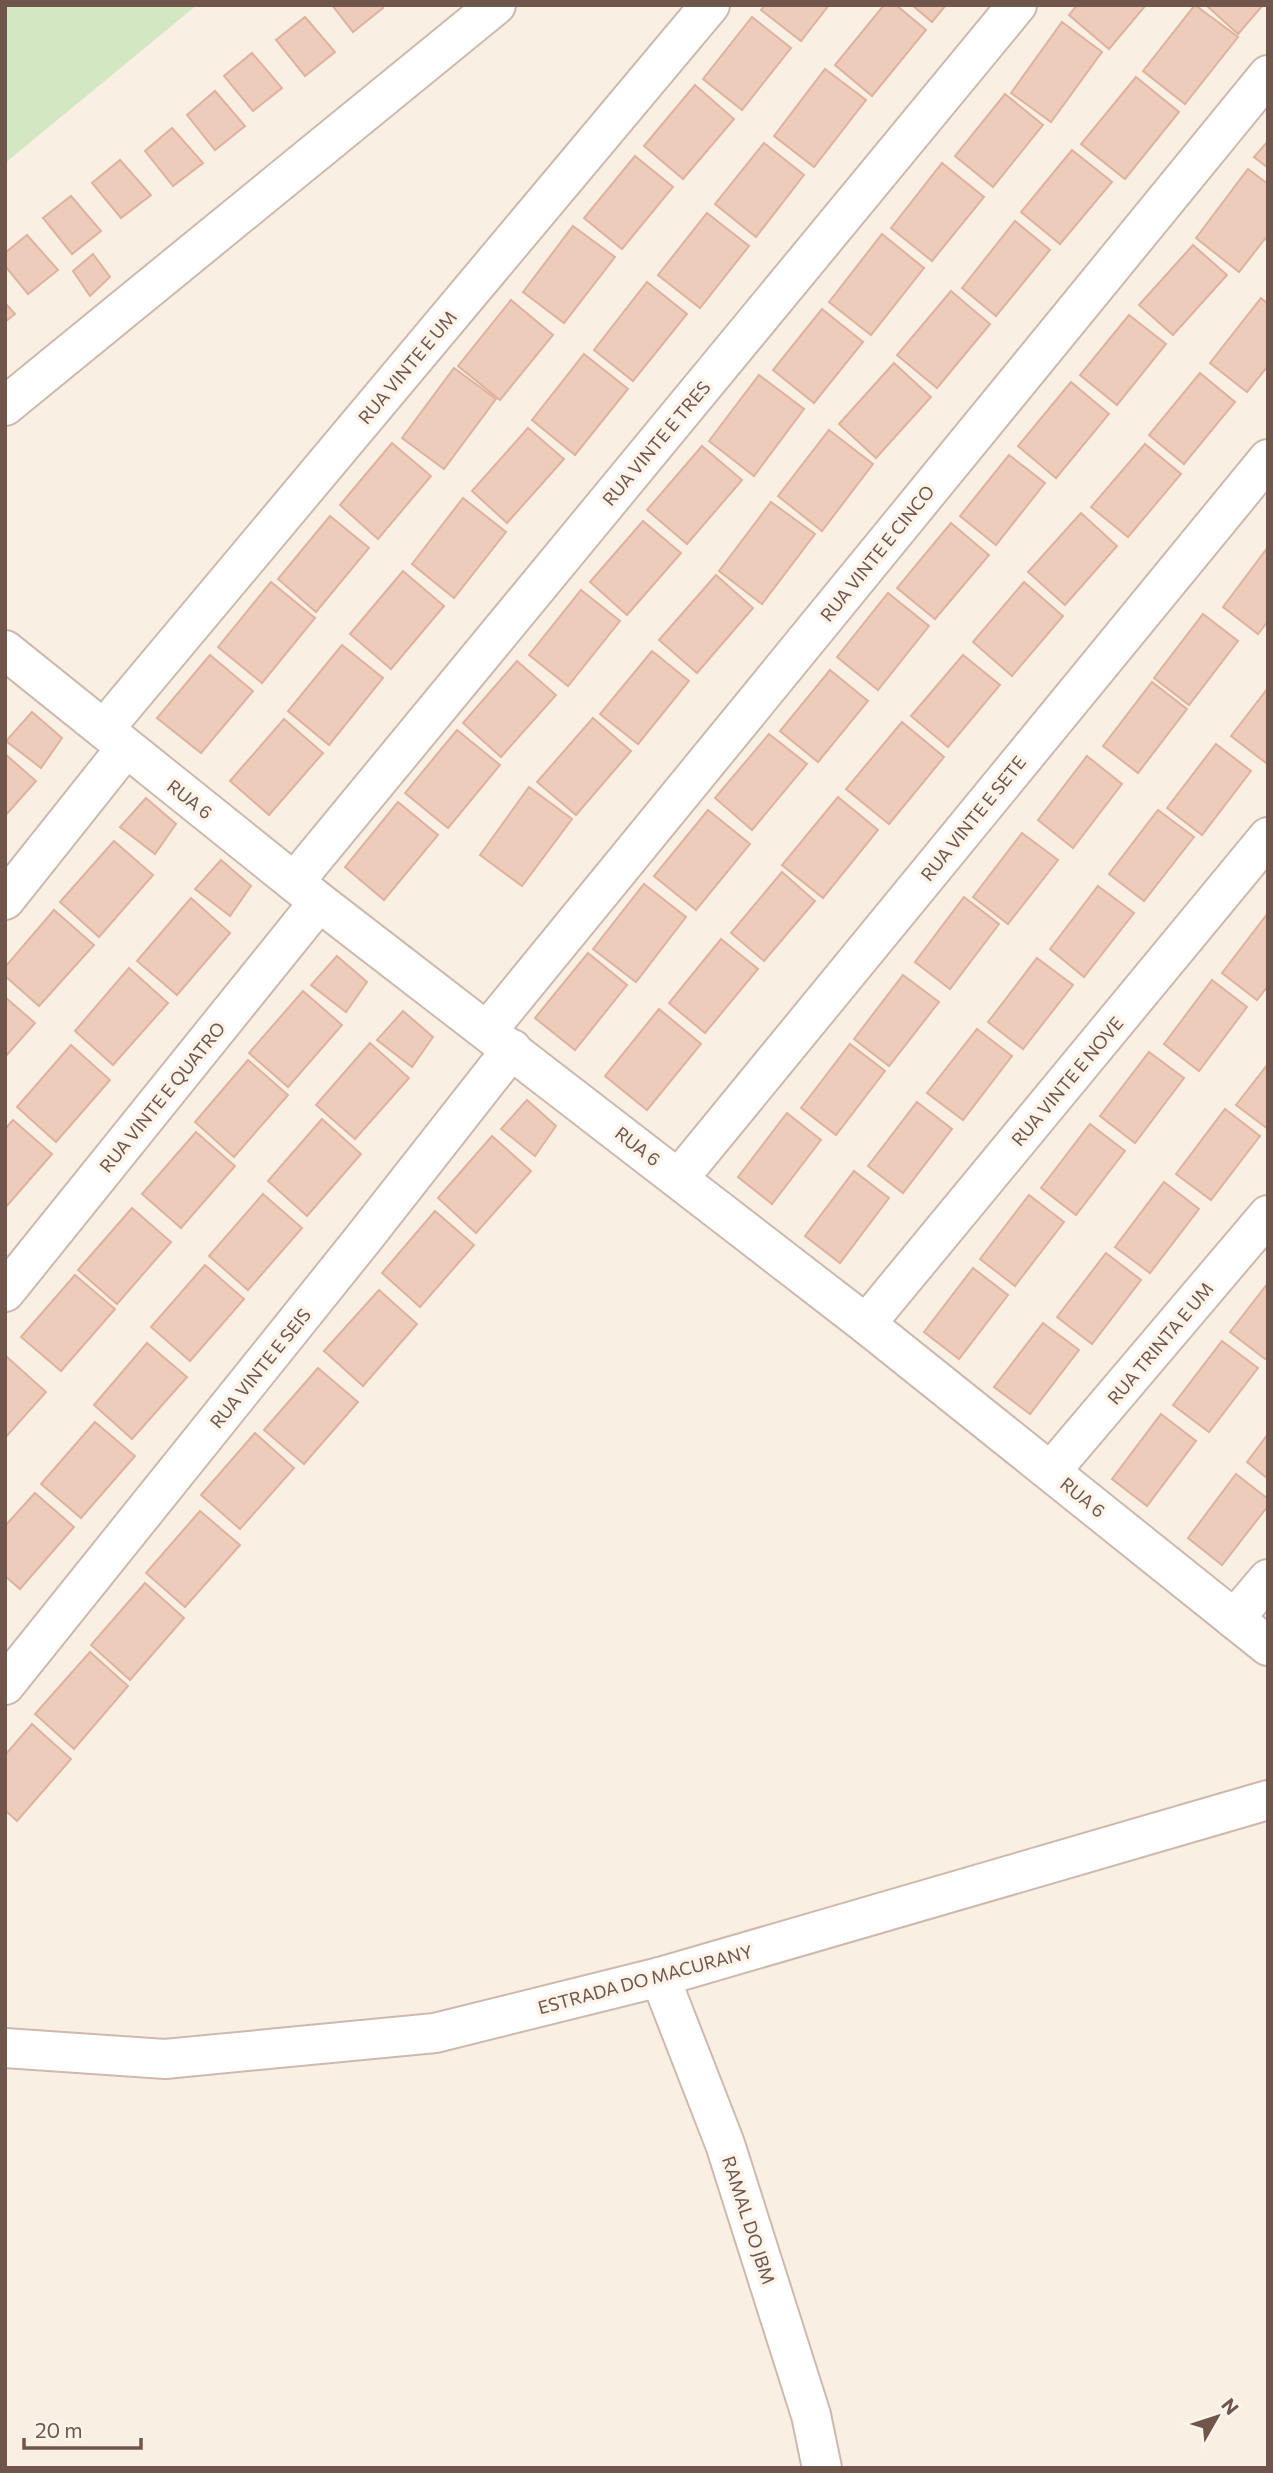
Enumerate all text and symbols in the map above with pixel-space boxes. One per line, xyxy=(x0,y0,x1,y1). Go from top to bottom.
street label: RUA VINTE E UM xyxy=(353,306,461,428)
street label: RUA VINTE E TRES xyxy=(598,376,714,510)
street label: RUA VINTE E CINCO xyxy=(815,480,939,626)
street label: RUA VINTE E SETE xyxy=(916,751,1030,885)
street label: RUA 6 xyxy=(163,775,217,823)
street label: RUA VINTE E NOVE xyxy=(1007,1012,1127,1150)
street label: RUA VINTE E QUATRO xyxy=(95,1017,229,1177)
street label: RUA 6 xyxy=(611,1122,665,1170)
street label: RUA TRINTA E UM xyxy=(1103,1278,1217,1408)
street label: RUA VINTE E SEIS xyxy=(205,1304,315,1432)
street label: RUA 6 xyxy=(1056,1472,1110,1522)
street label: ESTRADA DO MACURANY xyxy=(535,1940,755,2018)
street label: RAMAL DO JBM xyxy=(718,2153,780,2287)
north arrow xyxy=(1182,2382,1252,2452)
text: N xyxy=(1217,2393,1244,2419)
scale bar xyxy=(24,2406,142,2450)
text: 20 m xyxy=(35,2417,83,2442)

